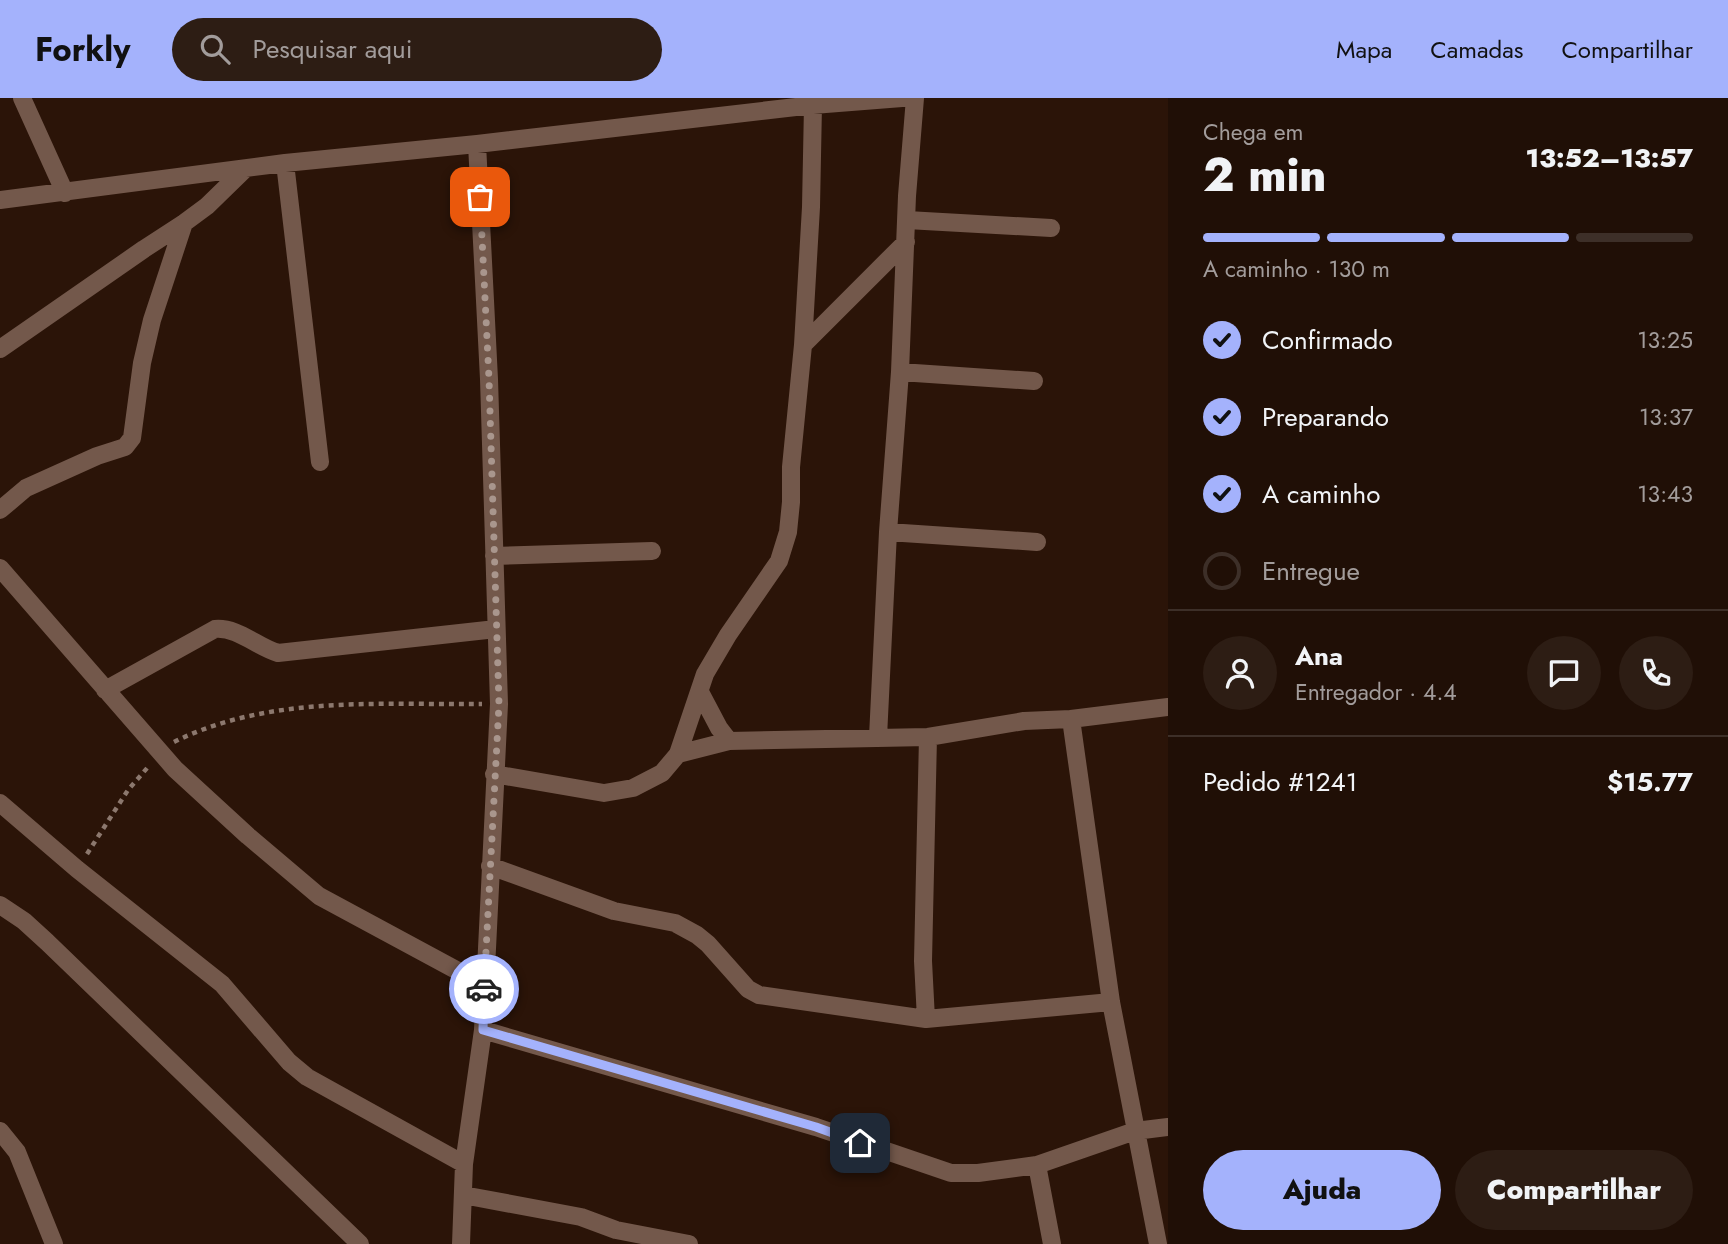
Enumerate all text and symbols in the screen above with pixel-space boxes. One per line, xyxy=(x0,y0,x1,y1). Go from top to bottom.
search box xyxy=(172,18,662,81)
text: Forkly xyxy=(35,26,130,73)
icon: search xyxy=(196,30,234,68)
text: Pesquisar aqui xyxy=(252,30,412,68)
text: Mapa xyxy=(1336,32,1392,67)
text: Camadas xyxy=(1430,32,1523,67)
text: Compartilhar xyxy=(1561,32,1693,67)
text: Chega em xyxy=(1203,115,1304,149)
text: 13:52–13:57 xyxy=(1526,139,1693,177)
text: 2 min xyxy=(1203,142,1327,208)
pin xyxy=(450,167,510,227)
icon: bag xyxy=(461,178,499,216)
text: A caminho · 130 m xyxy=(1203,252,1390,286)
icon: check xyxy=(1203,321,1241,359)
text: Confirmado xyxy=(1262,321,1393,359)
text: 13:25 xyxy=(1637,323,1693,357)
icon: check xyxy=(1203,398,1241,436)
text: Preparando xyxy=(1262,398,1389,436)
text: 13:37 xyxy=(1639,400,1693,434)
icon: check xyxy=(1203,475,1241,513)
text: A caminho xyxy=(1262,475,1380,513)
text: 13:43 xyxy=(1637,477,1693,511)
text: Entregue xyxy=(1262,552,1360,590)
button: person xyxy=(1203,636,1277,710)
button: chat xyxy=(1527,636,1601,710)
button: phone xyxy=(1619,636,1693,710)
text: Ana xyxy=(1295,637,1343,675)
text: Entregador · 4.4 xyxy=(1295,675,1457,709)
text: Pedido #1241 xyxy=(1203,763,1357,801)
text: $15.77 xyxy=(1607,763,1693,801)
courier xyxy=(449,954,519,1024)
icon: car xyxy=(465,970,503,1008)
pin xyxy=(830,1113,890,1173)
icon: home xyxy=(841,1124,879,1162)
button: Ajuda xyxy=(1203,1150,1441,1230)
button: Compartilhar xyxy=(1455,1150,1693,1230)

